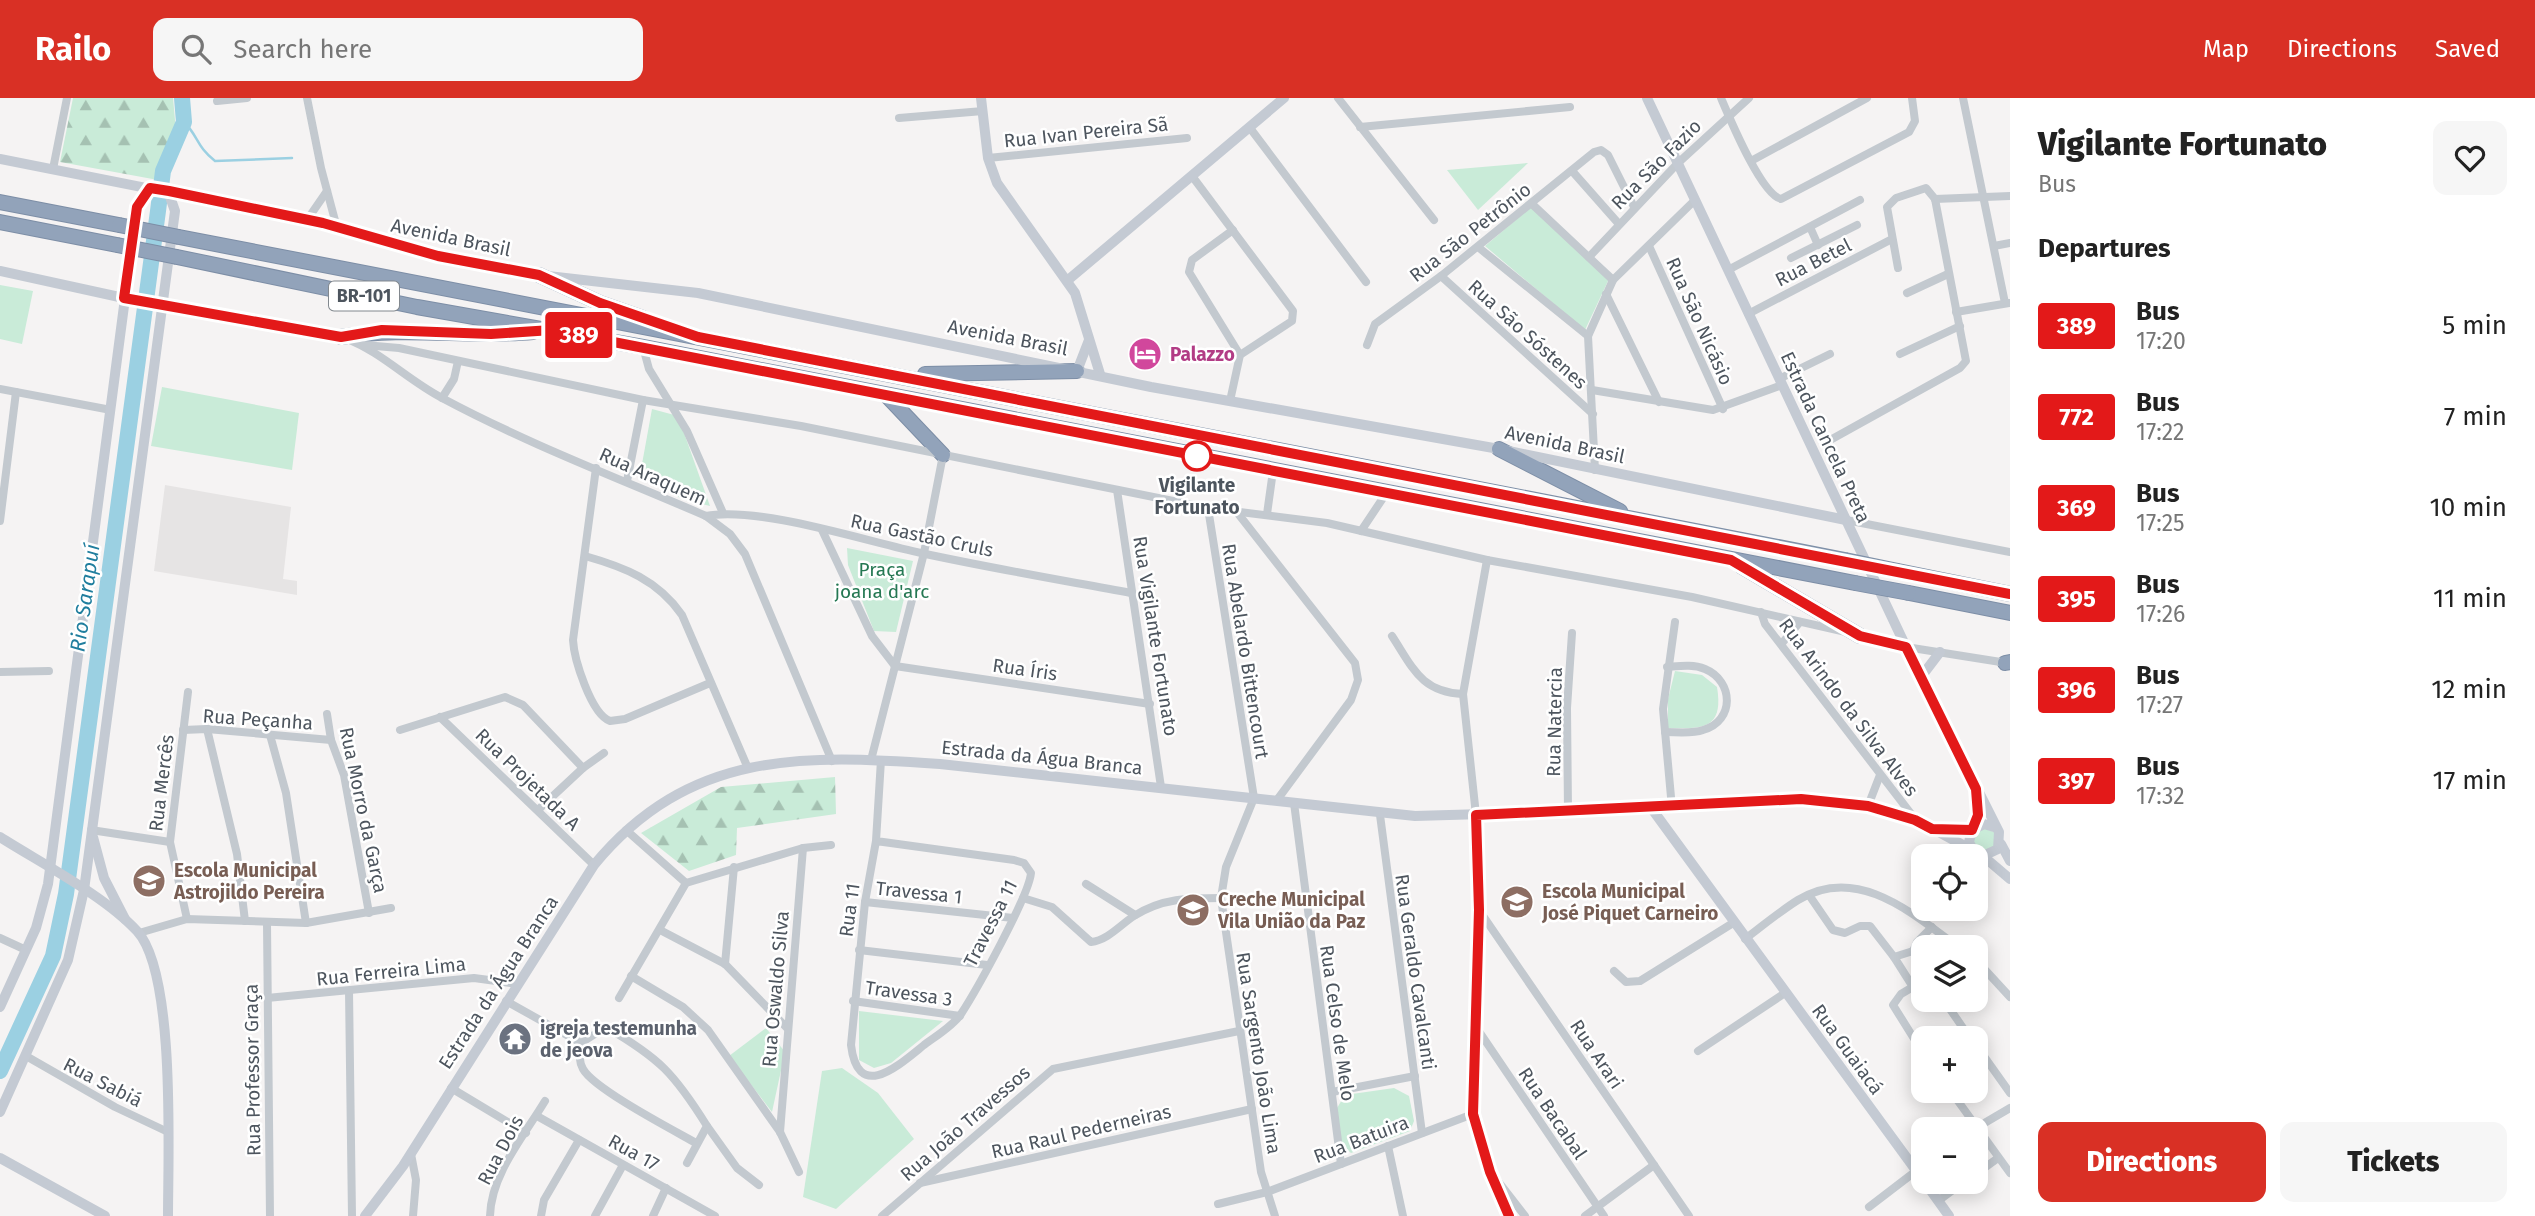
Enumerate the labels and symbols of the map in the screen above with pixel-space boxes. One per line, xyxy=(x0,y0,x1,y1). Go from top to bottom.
street label: Rua Ivan Pereira Sã xyxy=(1003,112,1169,153)
street label: Rua São Fazio xyxy=(1606,114,1706,214)
street label: Rua São Petrônio xyxy=(1405,178,1536,287)
street label: Avenida Brasil xyxy=(389,214,513,262)
street label: Rua Betel xyxy=(1771,233,1856,291)
street label: Rua São Nicásio xyxy=(1661,254,1738,389)
street label: Rua São Sóstenes xyxy=(1463,275,1592,394)
road number: BR-101 xyxy=(329,281,399,310)
line badge: 389 xyxy=(539,312,619,358)
street label: Avenida Brasil xyxy=(946,315,1070,360)
hotel icon: Palazzo xyxy=(1126,335,1164,373)
place label: Palazzo xyxy=(1170,343,1235,366)
street label: Estrada Cancela Preta xyxy=(1776,348,1875,526)
street label: Avenida Brasil xyxy=(1503,421,1627,469)
marker: Vigilante Fortunato xyxy=(1182,441,1212,471)
street label: Rua Araquem xyxy=(596,443,710,510)
place label: Vigilante Fortunato xyxy=(1155,474,1239,519)
street label: Rua Gastão Cruls xyxy=(848,509,995,562)
street label: Rua Vigilante Fortunato xyxy=(1128,534,1183,738)
water label: Rio Sarapuí xyxy=(65,541,106,654)
street label: Rua Abelardo Bittencourt xyxy=(1217,542,1274,760)
park label: Praça joana d'arc xyxy=(834,558,929,603)
street label: Rua Arindo da Silva Alves xyxy=(1774,614,1923,801)
street label: Rua Íris xyxy=(991,654,1059,685)
street label: Rua Natercia xyxy=(1542,667,1567,777)
street label: Rua Peçanha xyxy=(202,704,314,735)
street label: Rua Projetada A xyxy=(470,724,585,835)
street label: Rua Morro da Garça xyxy=(335,725,392,895)
street label: Rua Mercês xyxy=(144,733,179,833)
street label: Estrada da Água Branca xyxy=(940,735,1144,780)
place label: Escola Municipal Astrojildo Pereira xyxy=(173,859,325,904)
school or university icon: Escola Municipal Astrojildo Pereira xyxy=(130,862,168,900)
street label: Rua Geraldo Cavalcanti xyxy=(1390,873,1441,1072)
street label: Travessa 11 xyxy=(959,876,1022,971)
street label: Travessa 1 xyxy=(875,877,963,908)
place label: Escola Municipal José Piquet Carneiro xyxy=(1541,880,1718,925)
street label: Rua 11 xyxy=(834,882,865,938)
school or university icon: Escola Municipal José Piquet Carneiro xyxy=(1498,883,1536,921)
place label: Creche Municipal Vila União da Paz xyxy=(1217,888,1365,933)
street label: Estrada da Água Branca xyxy=(434,891,563,1073)
school or university icon: Creche Municipal Vila União da Paz xyxy=(1174,891,1212,929)
street label: Rua Oswaldo Silva xyxy=(757,910,794,1068)
street label: Rua Celso de Melo xyxy=(1315,943,1360,1103)
street label: Rua Sargento João Lima xyxy=(1231,951,1286,1156)
street label: Rua Ferreira Lima xyxy=(315,952,467,991)
street label: Travessa 3 xyxy=(864,976,954,1011)
street label: Rua Professor Graça xyxy=(239,984,266,1156)
street label: Rua Guaiacá xyxy=(1807,1000,1888,1099)
street label: Rua Arari xyxy=(1565,1015,1628,1093)
place label: igreja testemunha de jeova xyxy=(540,1017,697,1062)
temple icon: igreja testemunha de jeova xyxy=(496,1020,534,1058)
street label: Rua Sabiá xyxy=(59,1053,146,1112)
street label: Rua João Travessos xyxy=(896,1061,1035,1186)
street label: Rua Bacabal xyxy=(1513,1063,1592,1164)
street label: Rua Raul Pederneiras xyxy=(989,1100,1173,1163)
street label: Rua Dois xyxy=(473,1111,528,1189)
street label: Rua Batuira xyxy=(1310,1111,1412,1168)
street label: Rua 17 xyxy=(604,1129,663,1176)

